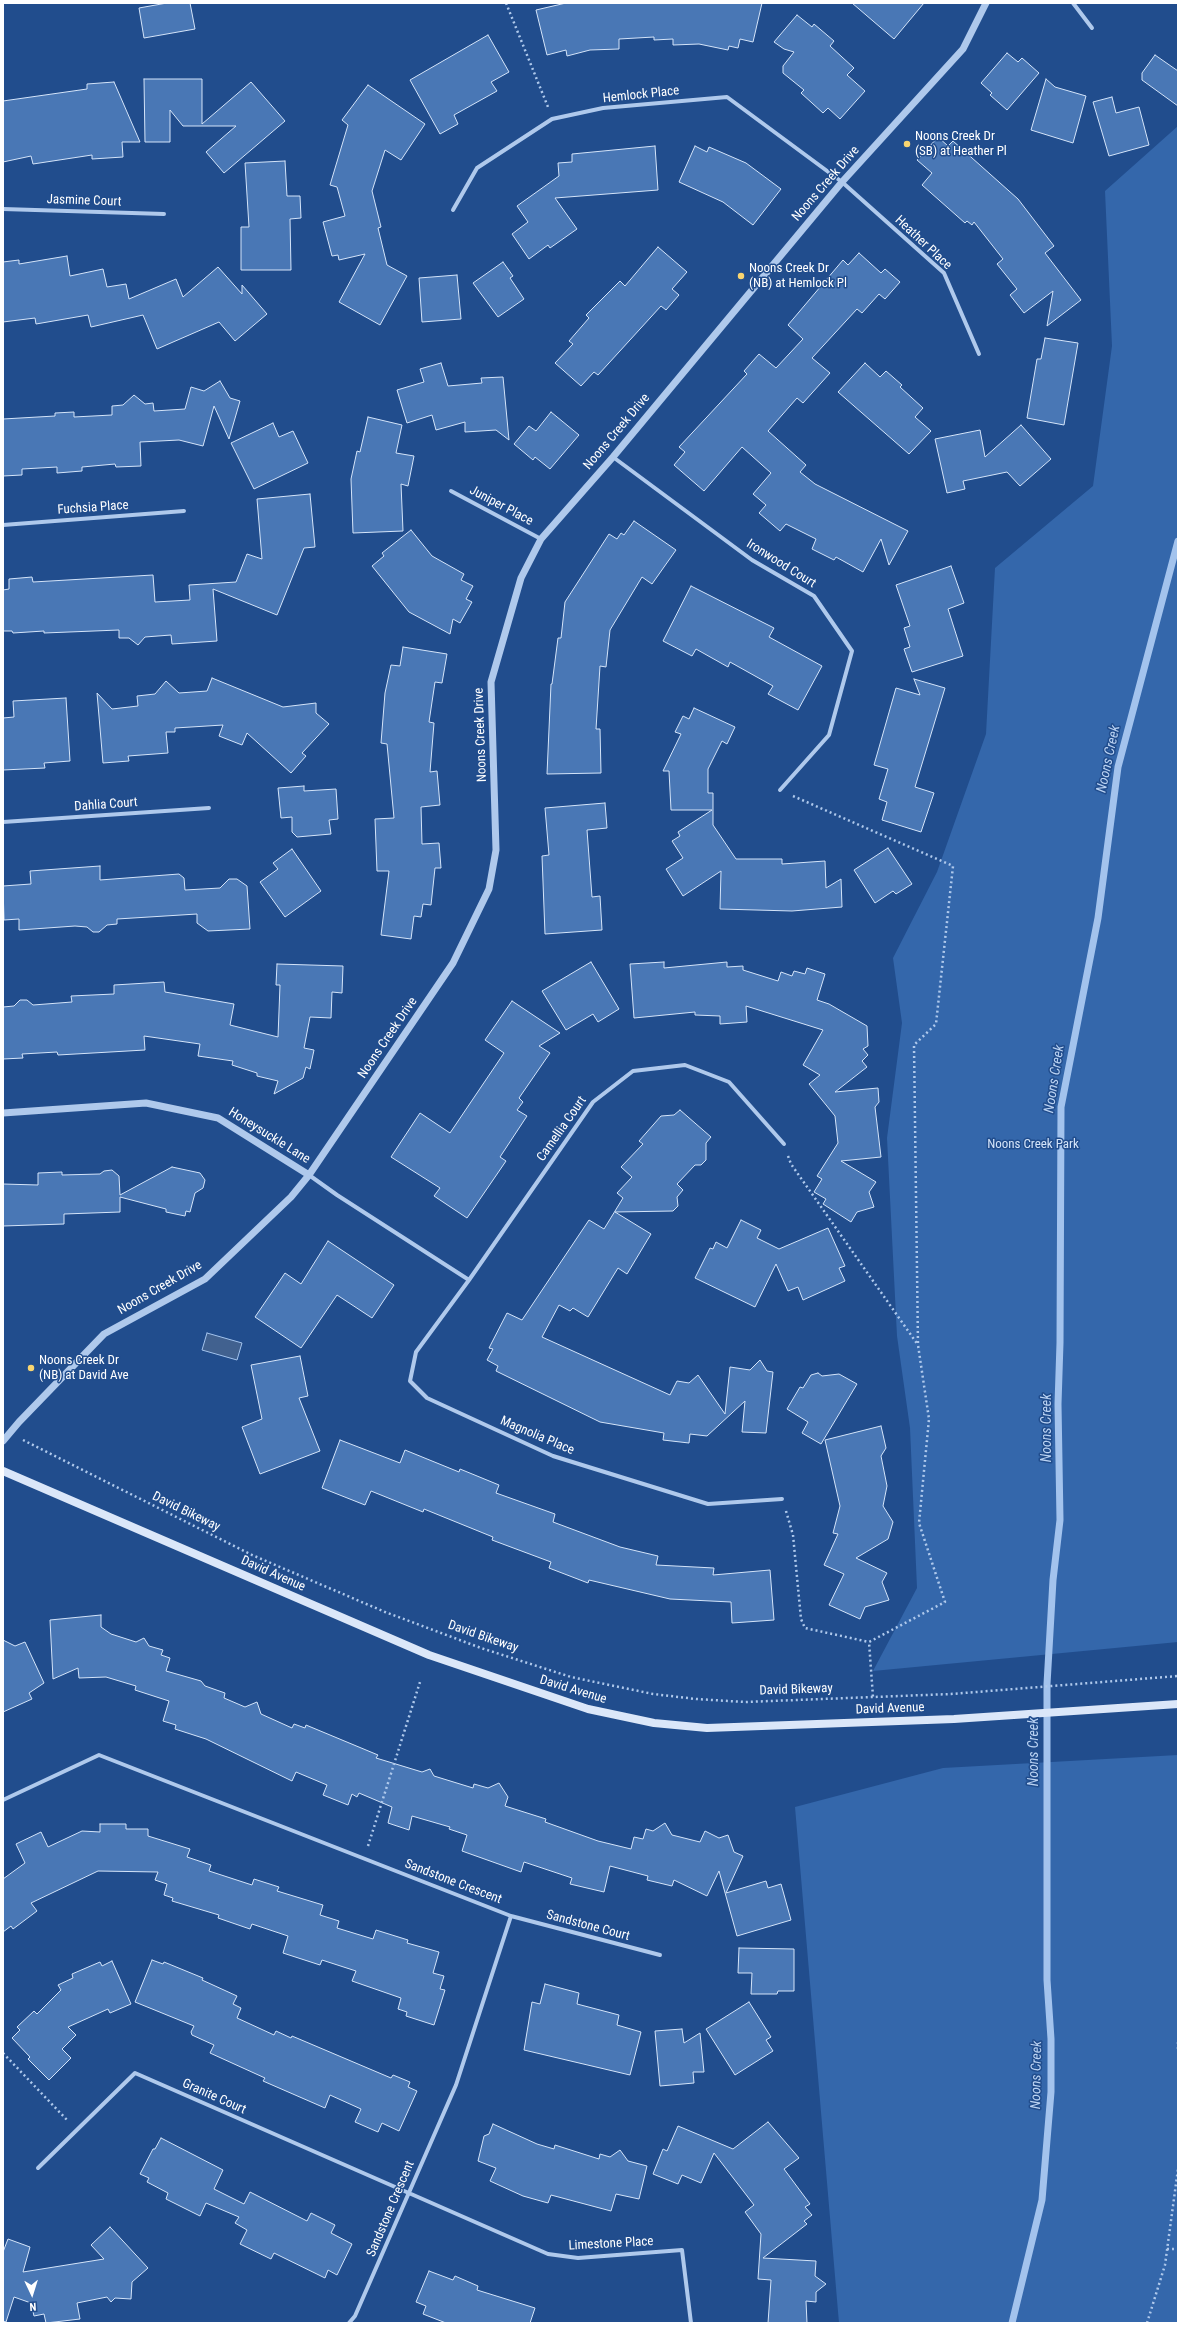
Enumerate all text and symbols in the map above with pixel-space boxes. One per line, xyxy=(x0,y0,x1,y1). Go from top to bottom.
street label: Hemlock Place xyxy=(602,83,680,107)
place label: Noons Creek Dr (SB) at Heather Pl xyxy=(915,129,1007,160)
marker: Noons Creek Dr (SB) at Heather Pl xyxy=(902,139,912,149)
street label: Noons Creek Drive xyxy=(789,143,863,225)
street label: Jasmine Court xyxy=(46,192,122,210)
street label: Heather Place xyxy=(891,213,955,273)
place label: Noons Creek Dr (NB) at Hemlock Pl xyxy=(749,261,847,292)
marker: Noons Creek Dr (NB) at Hemlock Pl xyxy=(736,271,746,281)
street label: Noons Creek Drive xyxy=(581,391,653,473)
street label: Juniper Place xyxy=(467,483,535,529)
street label: Fuchsia Place xyxy=(57,498,129,518)
street label: Ironwood Court xyxy=(743,536,819,592)
street label: Noons Creek Drive xyxy=(472,688,490,782)
water label: Noons Creek xyxy=(1094,724,1124,794)
street label: Dahlia Court xyxy=(74,795,138,815)
street label: Noons Creek Drive xyxy=(355,994,421,1082)
water label: Noons Creek xyxy=(1041,1044,1069,1114)
street label: Camellia Court xyxy=(534,1093,590,1165)
street label: Honeysuckle Lane xyxy=(225,1105,313,1167)
park label: Noons Creek Park xyxy=(987,1137,1079,1153)
street label: Noons Creek Drive xyxy=(115,1258,205,1318)
place label: Noons Creek Dr (NB) at David Ave xyxy=(39,1353,129,1384)
marker: Noons Creek Dr (NB) at David Ave xyxy=(26,1363,36,1373)
water label: Noons Creek xyxy=(1039,1394,1055,1462)
street label: Magnolia Place xyxy=(498,1413,576,1459)
street label: David Bikeway xyxy=(150,1489,222,1535)
street label: David Avenue xyxy=(238,1553,308,1595)
street label: David Bikeway xyxy=(446,1618,520,1656)
street label: David Avenue xyxy=(538,1672,608,1708)
street label: David Bikeway xyxy=(759,1681,833,1699)
street label: David Avenue xyxy=(855,1700,925,1718)
water label: Noons Creek xyxy=(1026,1718,1042,1786)
street label: Sandstone Crescent xyxy=(402,1856,504,1908)
street label: Sandstone Court xyxy=(545,1907,631,1945)
water label: Noons Creek xyxy=(1028,2041,1046,2109)
street label: Granite Court xyxy=(180,2076,248,2118)
street label: Sandstone Crescent xyxy=(364,2159,418,2259)
street label: Limestone Place xyxy=(568,2234,654,2254)
north arrow xyxy=(12,2274,52,2314)
text: N xyxy=(29,2300,37,2313)

